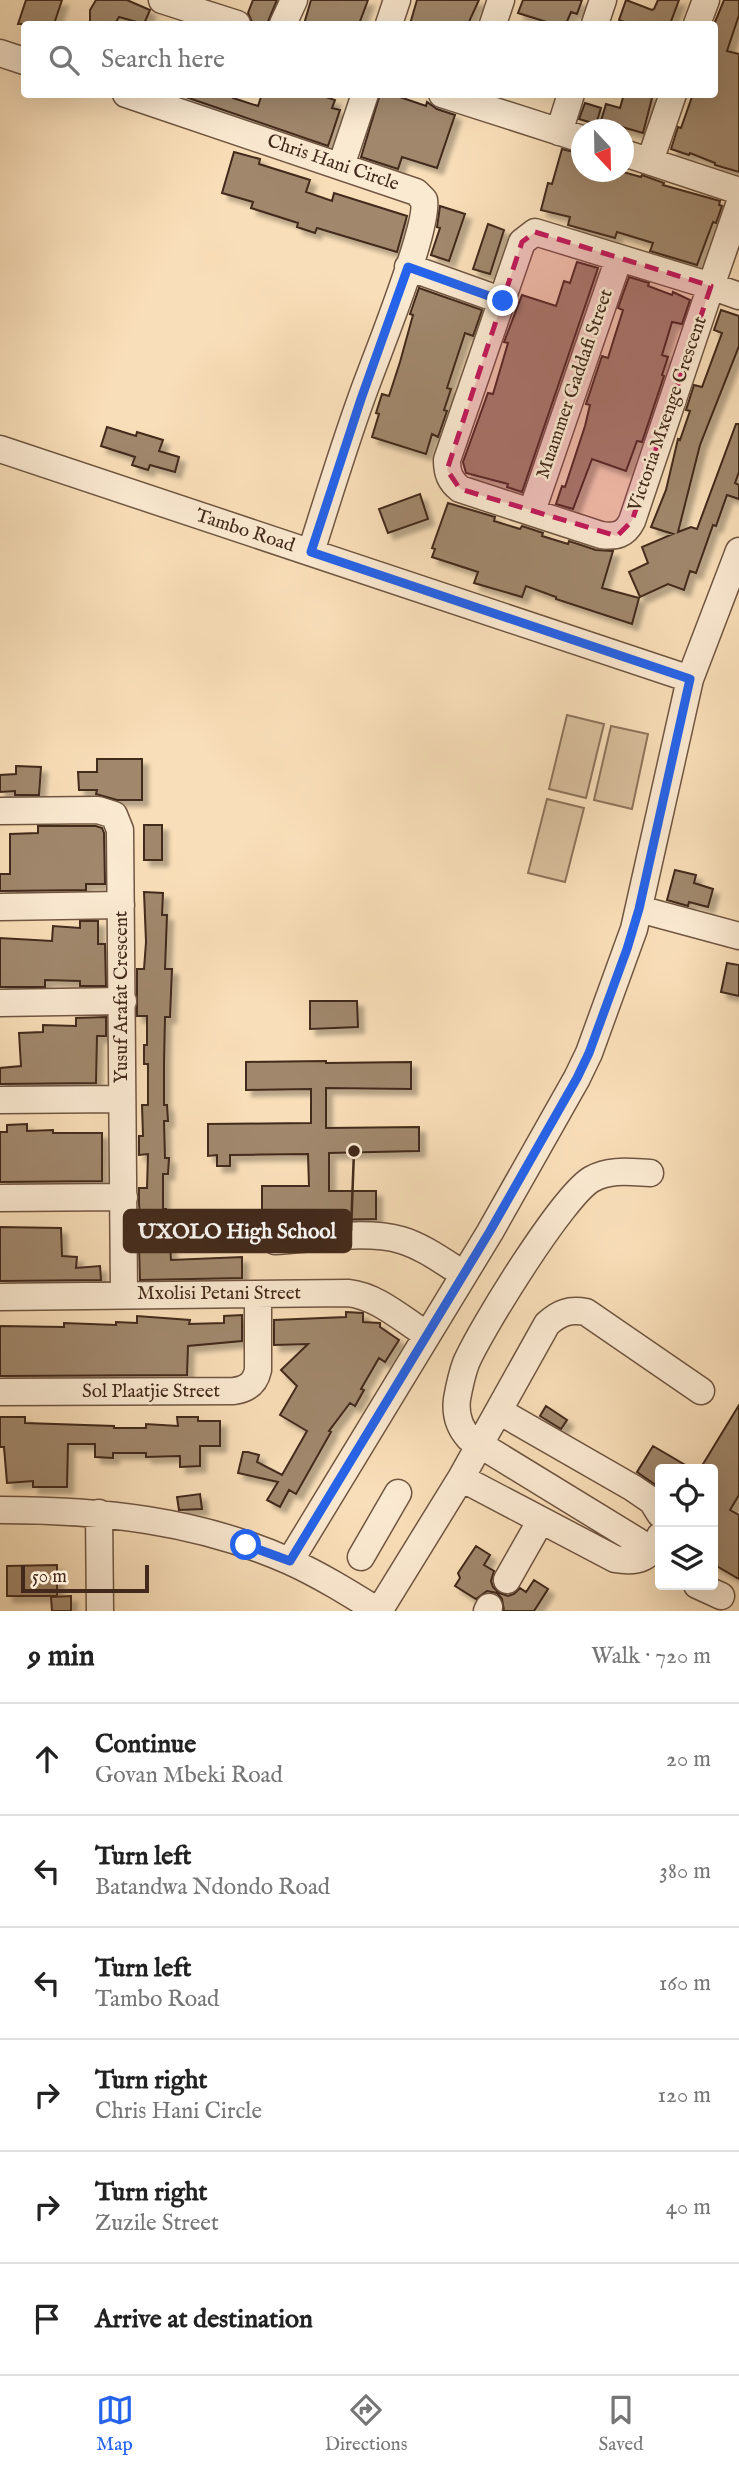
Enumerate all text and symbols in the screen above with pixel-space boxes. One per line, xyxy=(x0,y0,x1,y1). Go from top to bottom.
search box xyxy=(21,21,718,98)
icon: search xyxy=(45,41,83,79)
text: Search here xyxy=(101,43,225,76)
north arrow xyxy=(571,119,634,182)
street label: Chris Hani Circle xyxy=(264,129,402,197)
route end xyxy=(487,285,518,316)
street label: Muammer Gaddafi Street xyxy=(531,286,619,482)
street label: Victoria Mxenge Crescent xyxy=(623,313,713,516)
street label: Tambo Road xyxy=(192,504,298,559)
street label: Yusuf Arafat Crescent xyxy=(110,910,134,1083)
callout: UXOLO High School xyxy=(124,1210,351,1252)
text: UXOLO High School xyxy=(137,1219,337,1246)
street label: Mxolisi Petani Street xyxy=(137,1282,301,1306)
street label: Sol Plaatjie Street xyxy=(82,1380,220,1404)
map controls xyxy=(655,1464,718,1590)
button: locate xyxy=(655,1464,718,1527)
button: layers xyxy=(655,1527,718,1590)
route start xyxy=(230,1529,261,1560)
scale bar xyxy=(21,1562,149,1594)
text: 50 m xyxy=(32,1565,67,1589)
text: 9 min xyxy=(28,1638,95,1676)
text: Walk · 720 m xyxy=(591,1642,711,1671)
text: Continue xyxy=(95,1728,196,1761)
icon: ahead xyxy=(28,1740,66,1778)
text: 20 m xyxy=(666,1745,711,1774)
text: Govan Mbeki Road xyxy=(95,1761,283,1790)
text: Turn left xyxy=(95,1840,192,1873)
icon: left xyxy=(28,1852,66,1890)
text: 380 m xyxy=(659,1857,711,1886)
text: Batandwa Ndondo Road xyxy=(95,1873,330,1902)
text: Turn left xyxy=(95,1952,192,1985)
icon: left xyxy=(28,1964,66,2002)
text: 160 m xyxy=(659,1969,711,1998)
text: Tambo Road xyxy=(95,1985,219,2014)
text: Turn right xyxy=(95,2064,208,2097)
icon: right xyxy=(28,2076,66,2114)
text: 120 m xyxy=(658,2081,711,2110)
text: Chris Hani Circle xyxy=(95,2097,262,2126)
text: Turn right xyxy=(95,2176,208,2209)
icon: right xyxy=(28,2188,66,2226)
text: 40 m xyxy=(666,2193,711,2222)
text: Zuzile Street xyxy=(95,2209,219,2238)
icon: arrive xyxy=(28,2300,66,2338)
text: Arrive at destination xyxy=(95,2303,313,2336)
tab: Map xyxy=(96,2391,134,2457)
tab: Directions xyxy=(325,2391,407,2457)
tab: Saved xyxy=(598,2391,643,2457)

